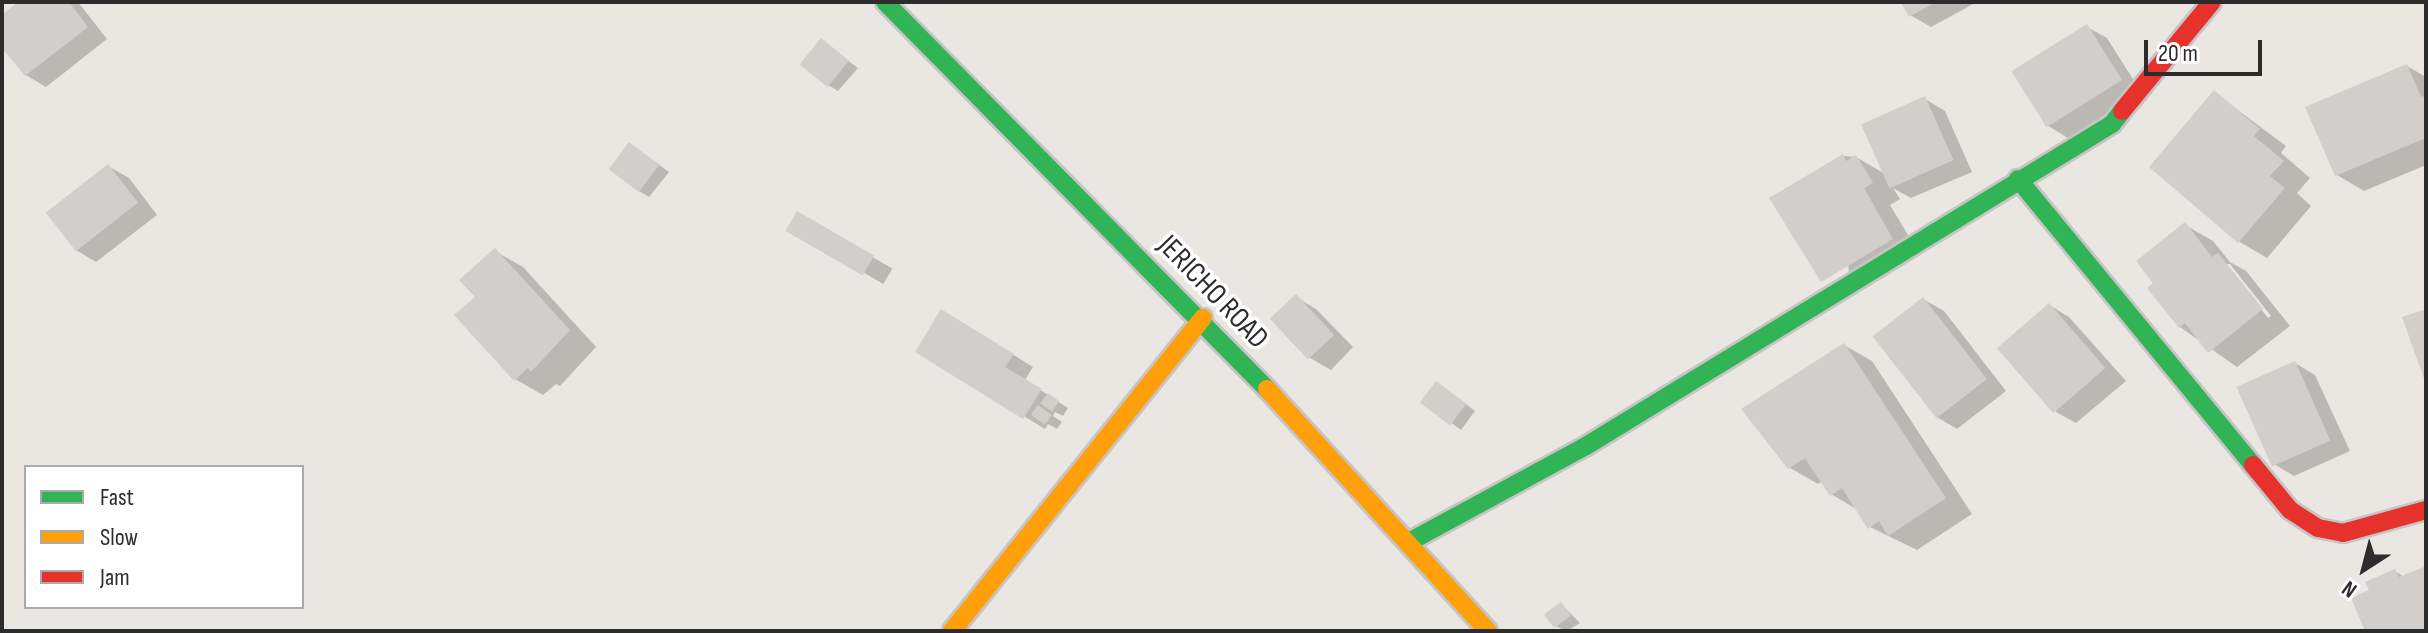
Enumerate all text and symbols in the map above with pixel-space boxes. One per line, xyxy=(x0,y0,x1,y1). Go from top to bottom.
scale bar xyxy=(2148,24,2266,74)
text: 20 m xyxy=(2158,39,2198,68)
street label: JERICHO ROAD xyxy=(1150,228,1276,356)
legend xyxy=(24,465,304,609)
text: Fast xyxy=(100,483,134,512)
text: Slow xyxy=(100,523,138,552)
north arrow xyxy=(2324,529,2404,609)
text: Jam xyxy=(100,563,130,592)
text: N xyxy=(2337,574,2362,603)

